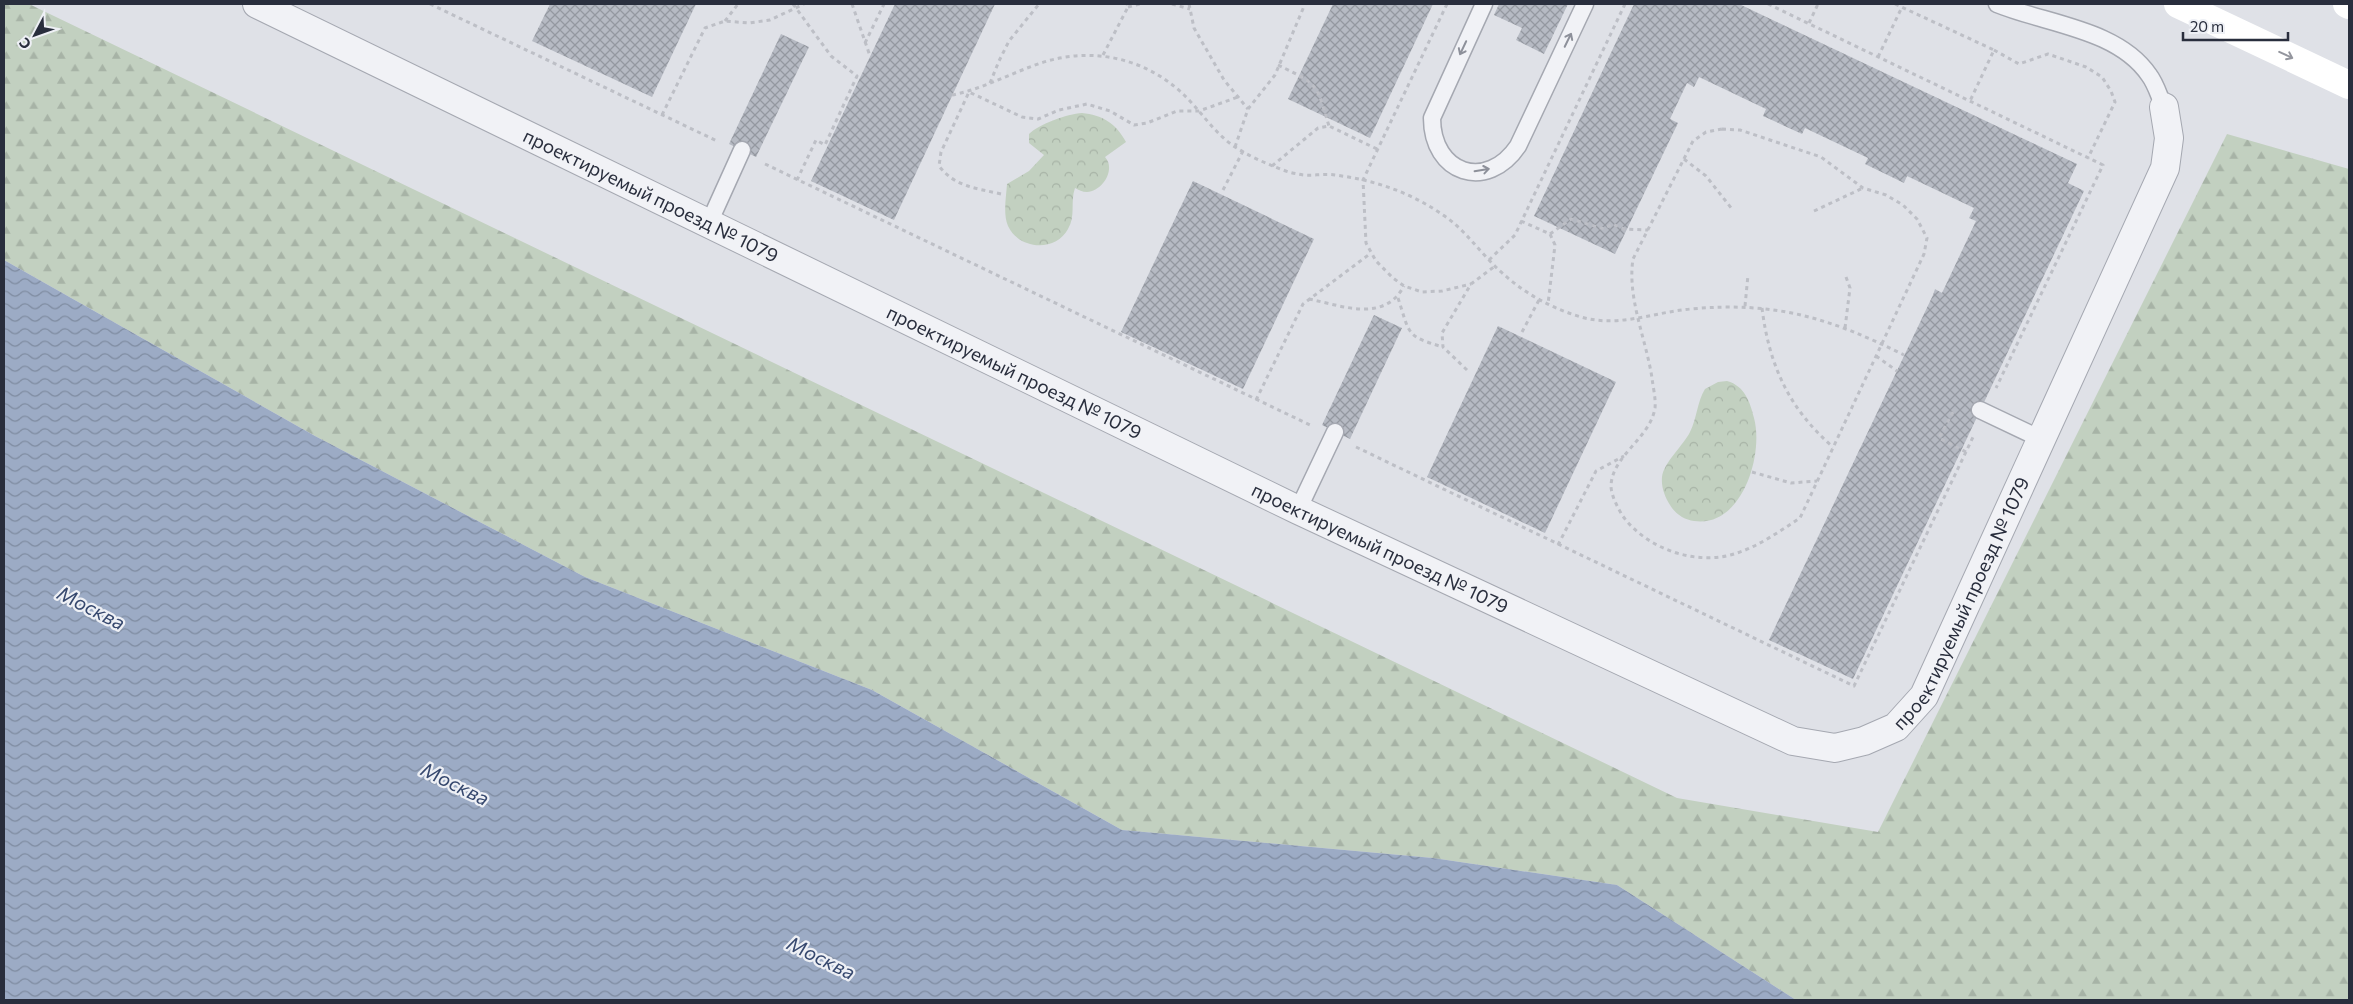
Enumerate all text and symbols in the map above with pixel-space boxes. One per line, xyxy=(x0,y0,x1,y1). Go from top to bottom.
north arrow xyxy=(10,10,60,60)
scale bar xyxy=(2183,10,2288,42)
text: 20 m xyxy=(2190,17,2224,35)
one-way arrow xyxy=(1564,33,1573,48)
text: С xyxy=(15,35,34,53)
one-way arrow xyxy=(1458,40,1467,55)
one-way arrow xyxy=(2278,50,2293,60)
street label: проектируемый проезд № 1079 xyxy=(520,123,782,267)
one-way arrow xyxy=(1474,165,1490,175)
street label: проектируемый проезд № 1079 xyxy=(883,300,1146,443)
street label: проектируемый проезд № 1079 xyxy=(1887,473,2033,734)
street label: проектируемый проезд № 1079 xyxy=(1248,477,1512,618)
water label: Москва xyxy=(54,580,129,634)
water label: Москва xyxy=(418,756,493,810)
water label: Москва xyxy=(784,930,859,984)

